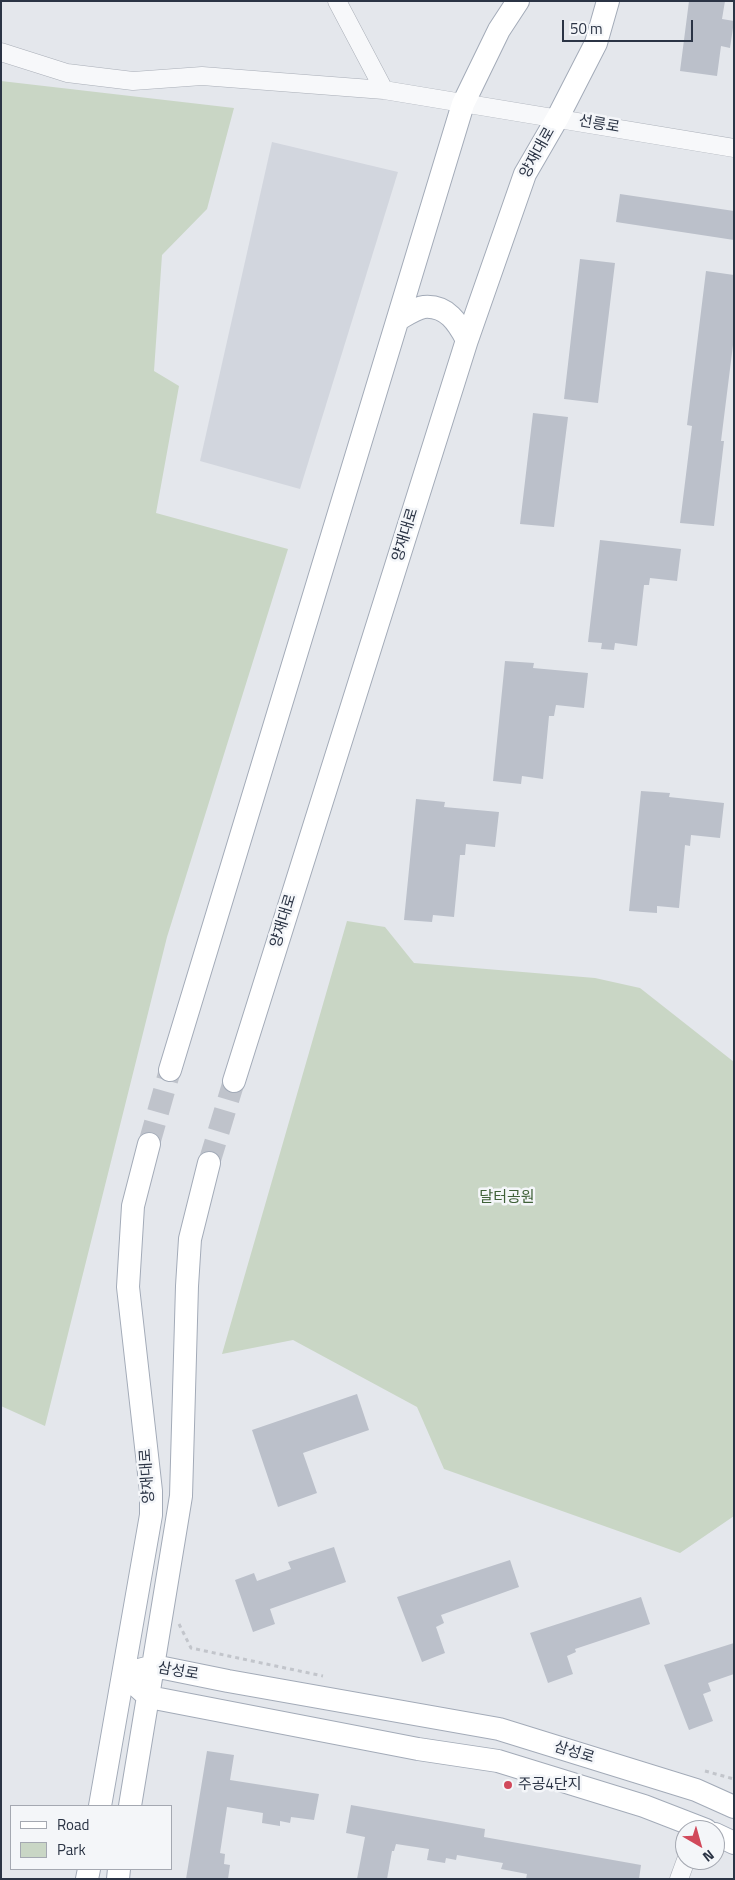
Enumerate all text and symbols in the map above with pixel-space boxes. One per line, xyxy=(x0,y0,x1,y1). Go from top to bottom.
scale bar xyxy=(565,10,696,42)
text: 50 m xyxy=(570,17,603,40)
street label: 선릉로 xyxy=(577,113,621,137)
street label: 양재대로 xyxy=(517,124,559,182)
street label: 양재대로 xyxy=(389,506,423,564)
street label: 양재대로 xyxy=(267,892,301,950)
park label: 달터공원 xyxy=(479,1189,535,1207)
street label: 양재대로 xyxy=(137,1448,159,1504)
street label: 삼성로 xyxy=(156,1660,200,1684)
street label: 삼성로 xyxy=(552,1738,596,1768)
place label: 주공4단지 xyxy=(518,1776,582,1794)
marker: 주공4단지 xyxy=(502,1779,514,1791)
legend xyxy=(10,1805,172,1870)
text: Road xyxy=(57,1813,89,1836)
north arrow xyxy=(675,1820,725,1870)
text: Park xyxy=(57,1838,86,1861)
text: N xyxy=(699,1845,719,1868)

